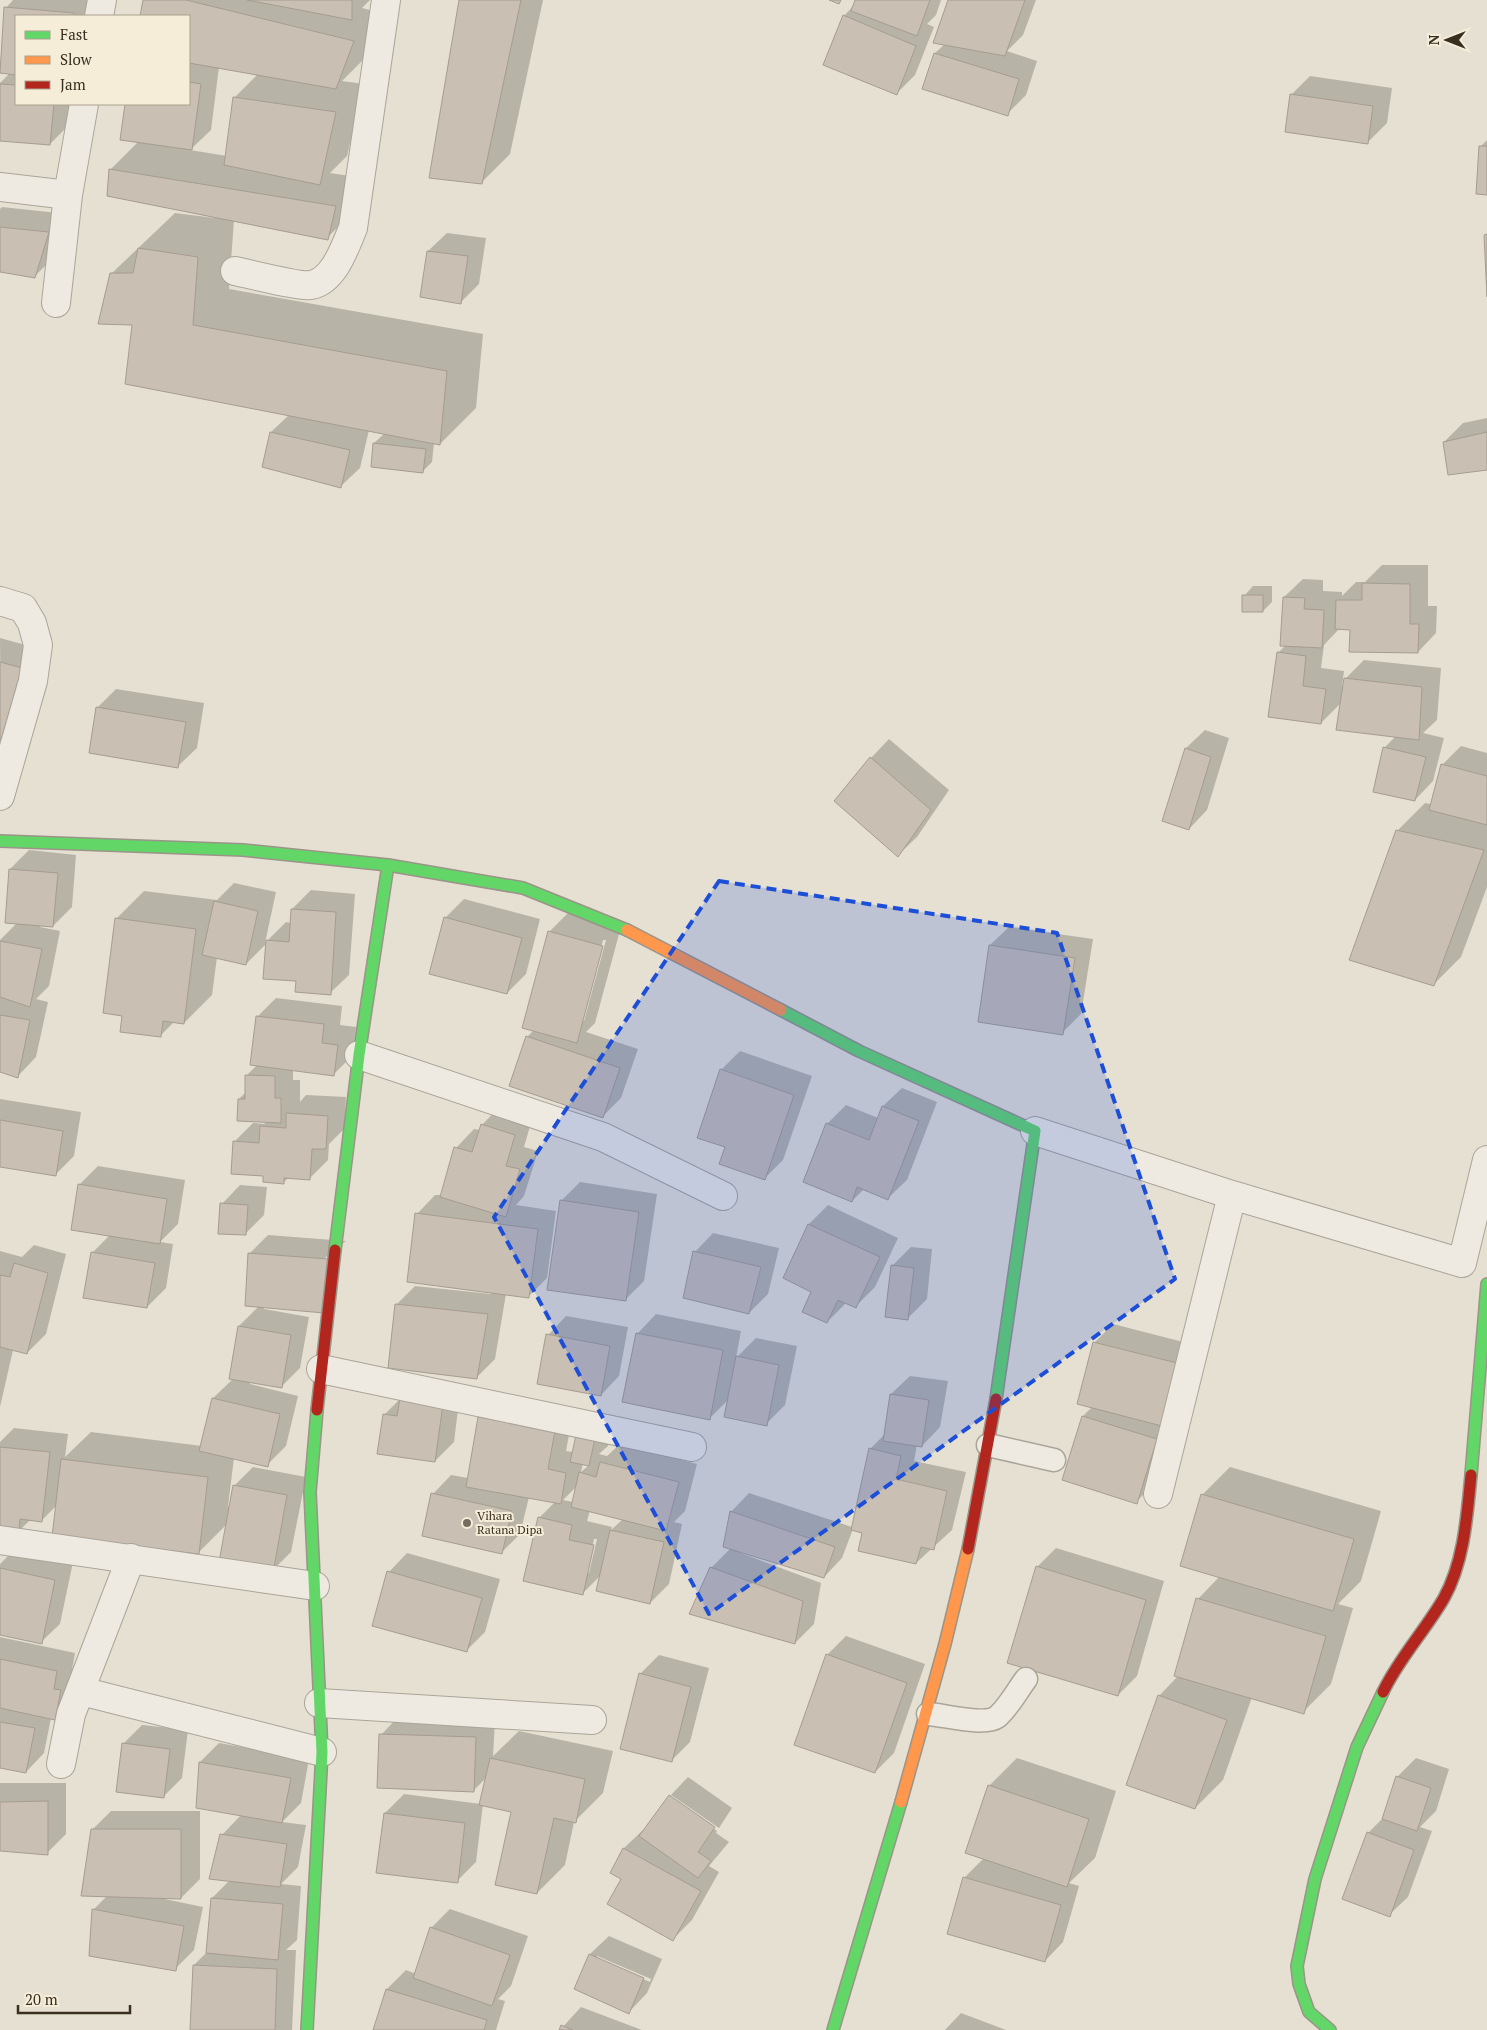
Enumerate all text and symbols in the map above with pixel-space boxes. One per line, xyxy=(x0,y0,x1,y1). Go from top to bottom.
legend xyxy=(15,15,190,105)
north arrow xyxy=(1422,15,1472,65)
text: Fast xyxy=(60,24,88,44)
text: N xyxy=(1424,34,1443,45)
text: Slow xyxy=(60,49,93,69)
text: Jam xyxy=(60,74,86,94)
place label: Vihara Ratana Dipa xyxy=(477,1508,542,1537)
marker: Vihara Ratana Dipa xyxy=(461,1517,473,1529)
scale bar xyxy=(18,1982,130,2014)
text: 20 m xyxy=(25,1989,58,2009)

